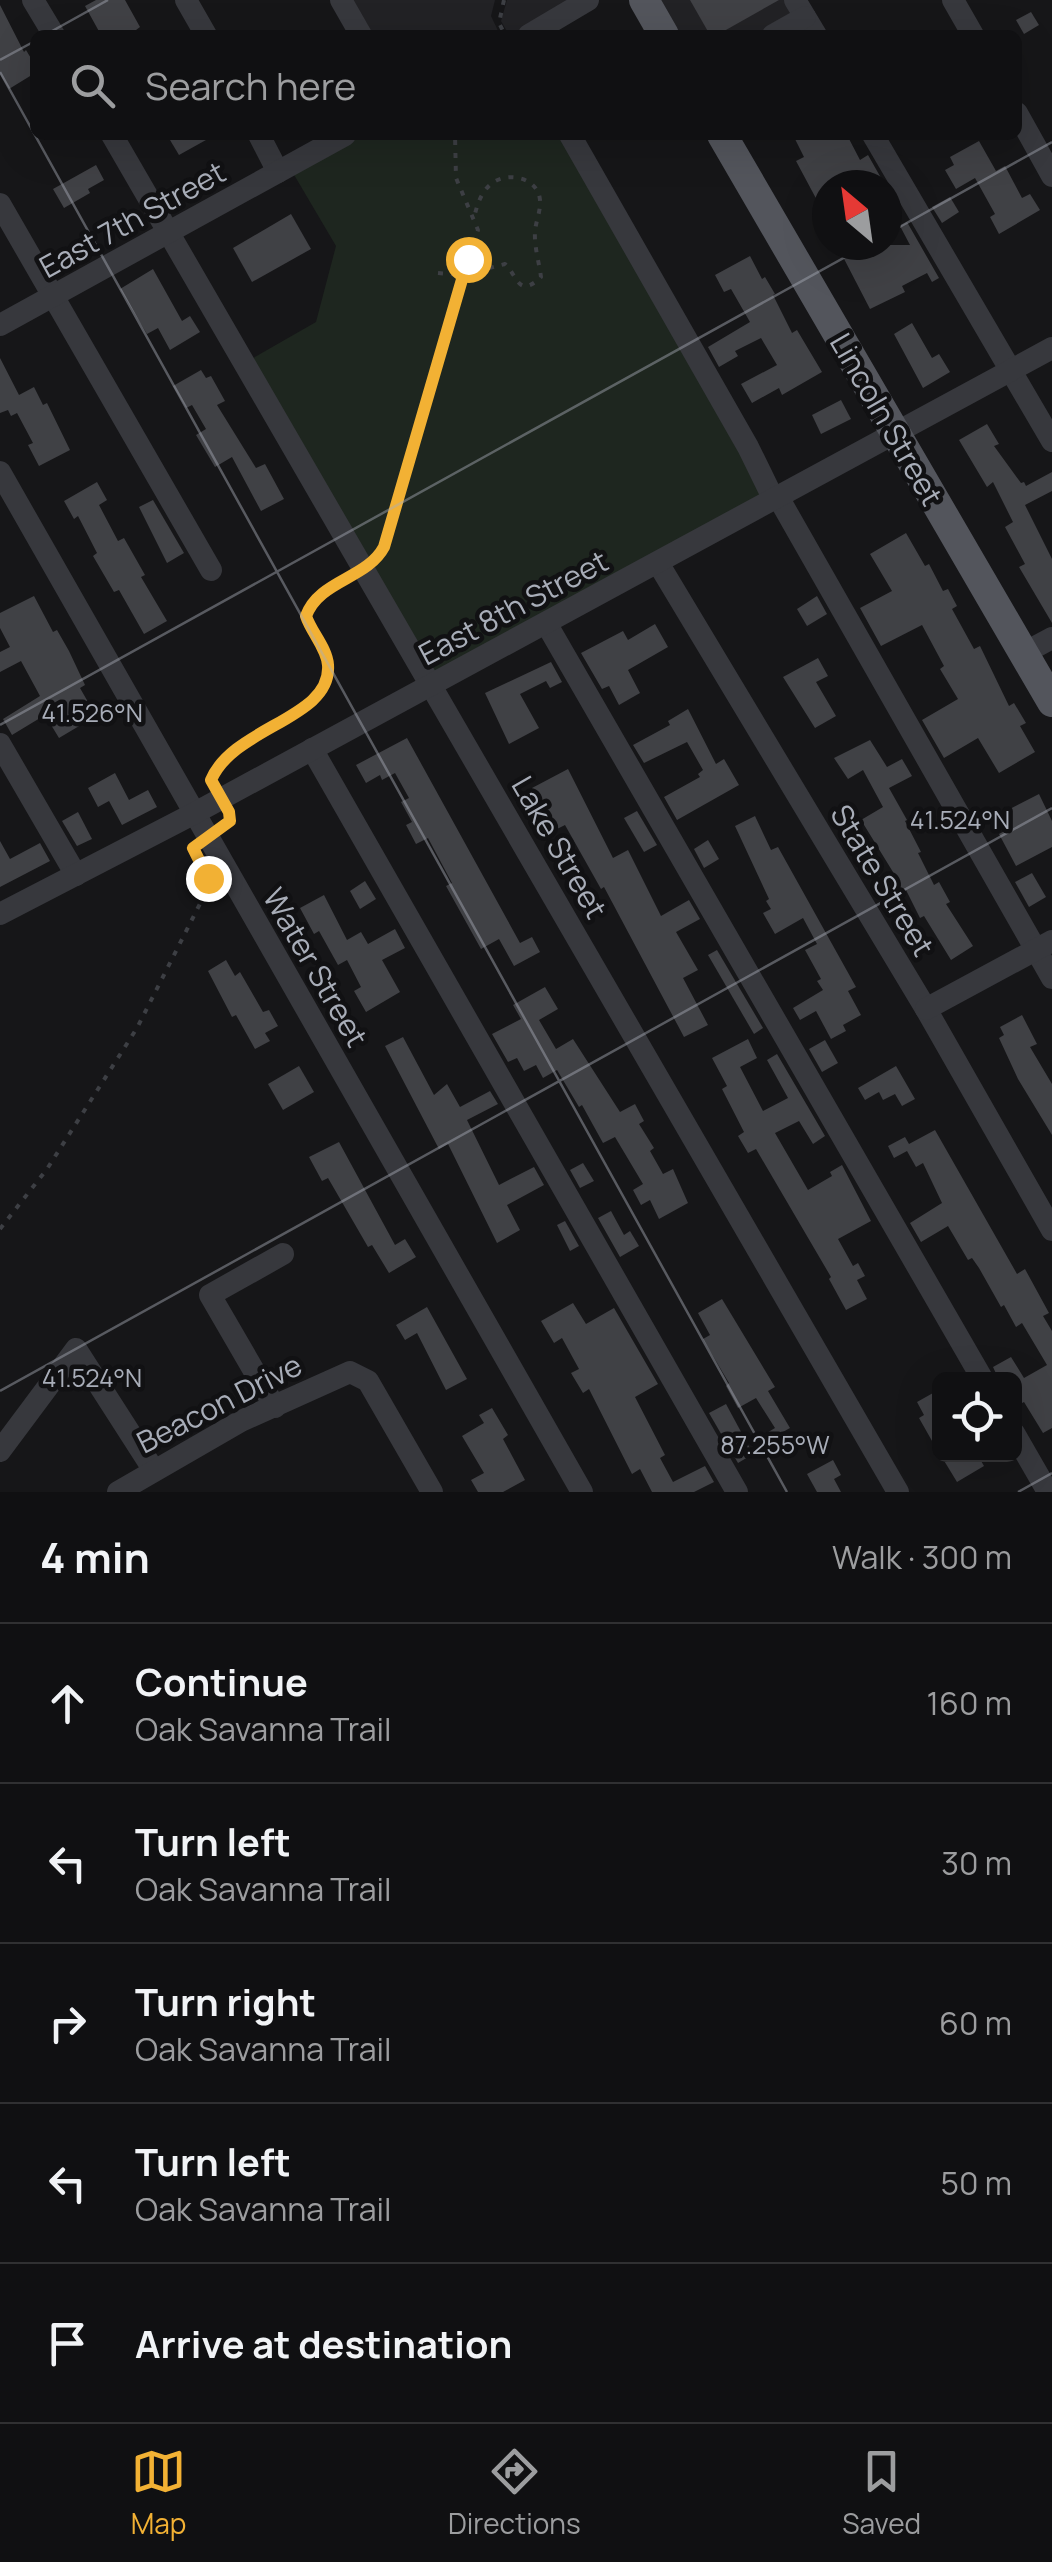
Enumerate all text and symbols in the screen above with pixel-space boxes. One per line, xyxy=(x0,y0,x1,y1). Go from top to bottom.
search box xyxy=(30,30,1022,140)
icon: search xyxy=(65,58,120,113)
text: Search here xyxy=(145,59,356,111)
street label: East 7th Street xyxy=(32,151,232,287)
north arrow xyxy=(812,170,902,260)
route start xyxy=(446,237,492,283)
street label: Lincoln Street xyxy=(821,325,953,513)
street label: East 8th Street xyxy=(411,540,615,674)
text: 41.526°N xyxy=(41,695,143,730)
street label: Lake Street xyxy=(503,768,617,926)
street label: State Street xyxy=(822,796,944,964)
text: 41.524°N xyxy=(910,802,1010,837)
route end xyxy=(186,856,232,902)
street label: Water Street xyxy=(254,880,378,1054)
street label: Beacon Drive xyxy=(129,1344,309,1462)
text: 41.524°N xyxy=(42,1360,142,1395)
map controls xyxy=(932,1372,1022,1462)
button: locate xyxy=(932,1372,1022,1462)
text: 87.255°W xyxy=(720,1427,830,1462)
text: 4 min xyxy=(40,1528,150,1586)
text: Walk · 300 m xyxy=(832,1535,1012,1579)
text: Continue xyxy=(135,1655,308,1707)
icon: ahead xyxy=(40,1676,95,1731)
text: 160 m xyxy=(927,1681,1012,1725)
text: Oak Savanna Trail xyxy=(135,1707,391,1751)
text: Turn left xyxy=(135,1815,291,1867)
icon: left xyxy=(40,1836,95,1891)
text: 30 m xyxy=(941,1841,1012,1885)
text: Oak Savanna Trail xyxy=(135,1867,391,1911)
text: Turn right xyxy=(135,1975,316,2027)
icon: right xyxy=(40,1996,95,2051)
text: 60 m xyxy=(939,2001,1012,2045)
text: Oak Savanna Trail xyxy=(135,2027,391,2071)
text: Turn left xyxy=(135,2135,291,2187)
icon: left xyxy=(40,2156,95,2211)
text: 50 m xyxy=(940,2161,1012,2205)
text: Oak Savanna Trail xyxy=(135,2187,391,2231)
icon: arrive xyxy=(40,2316,95,2371)
text: Arrive at destination xyxy=(135,2317,512,2369)
tab: Map xyxy=(131,2444,186,2542)
tab: Directions xyxy=(448,2444,581,2542)
tab: Saved xyxy=(842,2444,921,2542)

